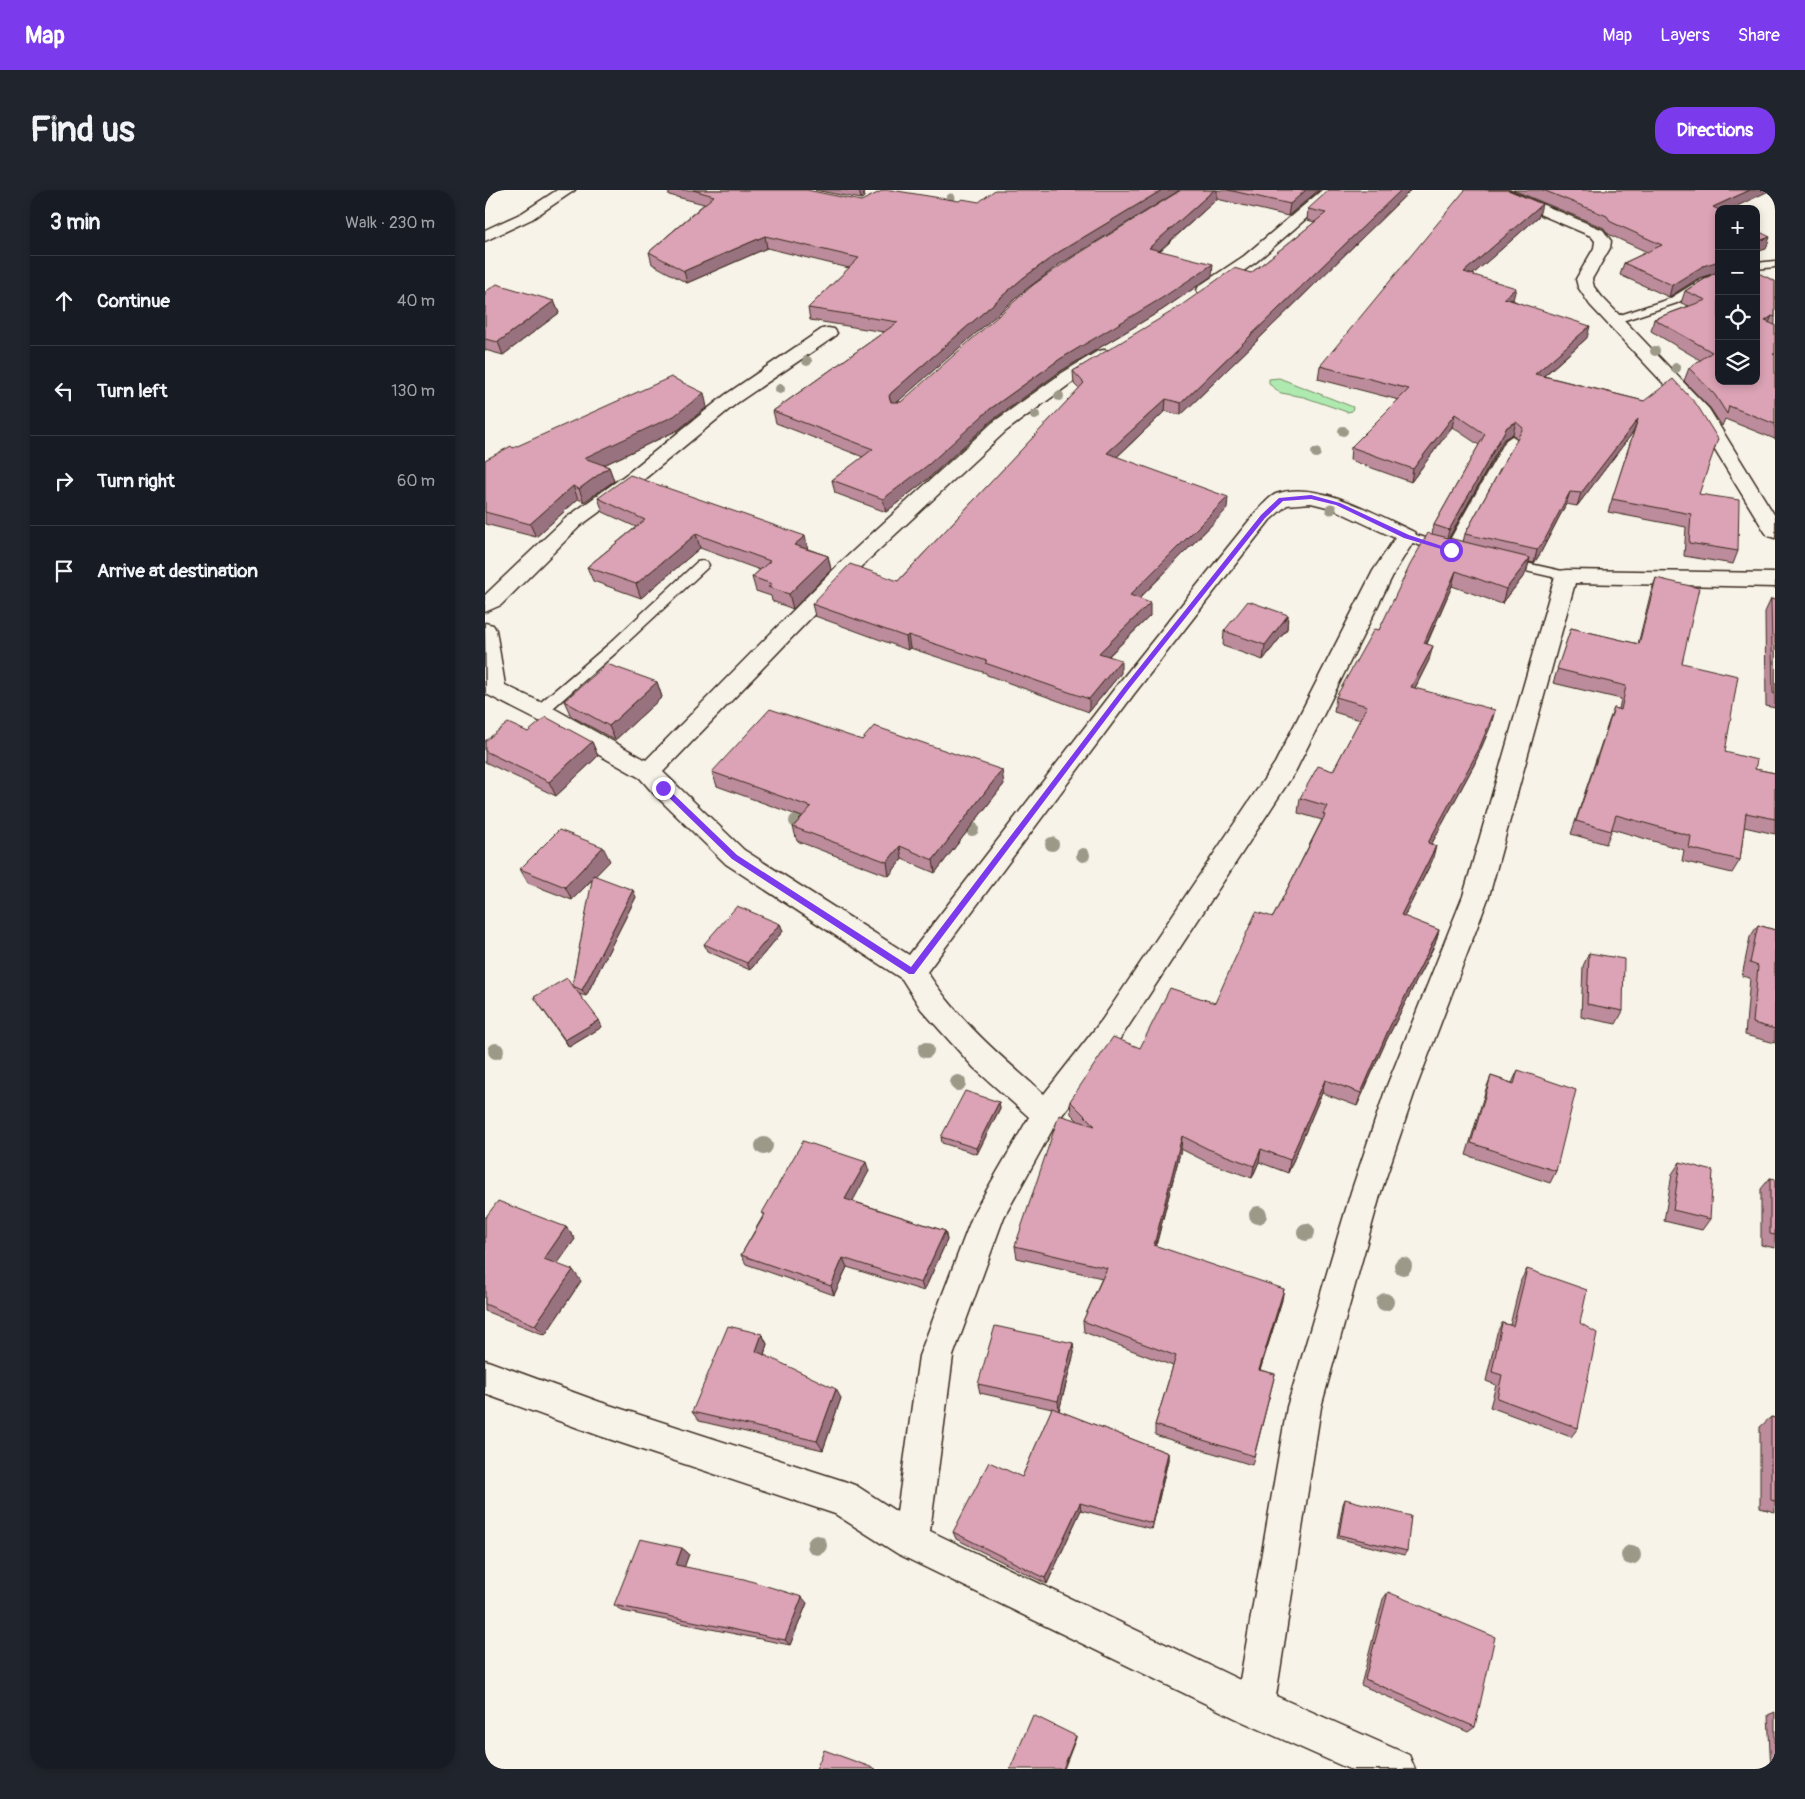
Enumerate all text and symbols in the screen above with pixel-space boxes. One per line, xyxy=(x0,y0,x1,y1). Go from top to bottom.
text: Map xyxy=(25,21,65,50)
text: Map xyxy=(1603,24,1632,47)
text: Layers xyxy=(1660,24,1710,47)
text: Share xyxy=(1738,24,1780,47)
button: Directions xyxy=(1655,107,1775,154)
text: Find us xyxy=(30,108,135,152)
map controls xyxy=(1715,205,1760,385)
button: + xyxy=(1715,205,1760,250)
text: 3 min xyxy=(50,209,100,236)
text: Walk · 230 m xyxy=(345,213,435,233)
button: − xyxy=(1715,250,1760,295)
icon: ahead xyxy=(50,287,78,315)
text: Continue xyxy=(97,289,170,313)
text: 40 m xyxy=(397,291,435,311)
button: locate xyxy=(1715,295,1760,340)
button: layers xyxy=(1715,340,1760,385)
icon: left xyxy=(50,377,78,405)
text: Turn left xyxy=(97,379,167,403)
text: 130 m xyxy=(391,381,435,401)
icon: right xyxy=(50,467,78,495)
text: Turn right xyxy=(97,469,175,493)
text: 60 m xyxy=(397,471,435,491)
route start xyxy=(1440,539,1463,562)
icon: arrive xyxy=(50,557,78,585)
text: Arrive at destination xyxy=(97,559,258,583)
route end xyxy=(652,777,675,800)

